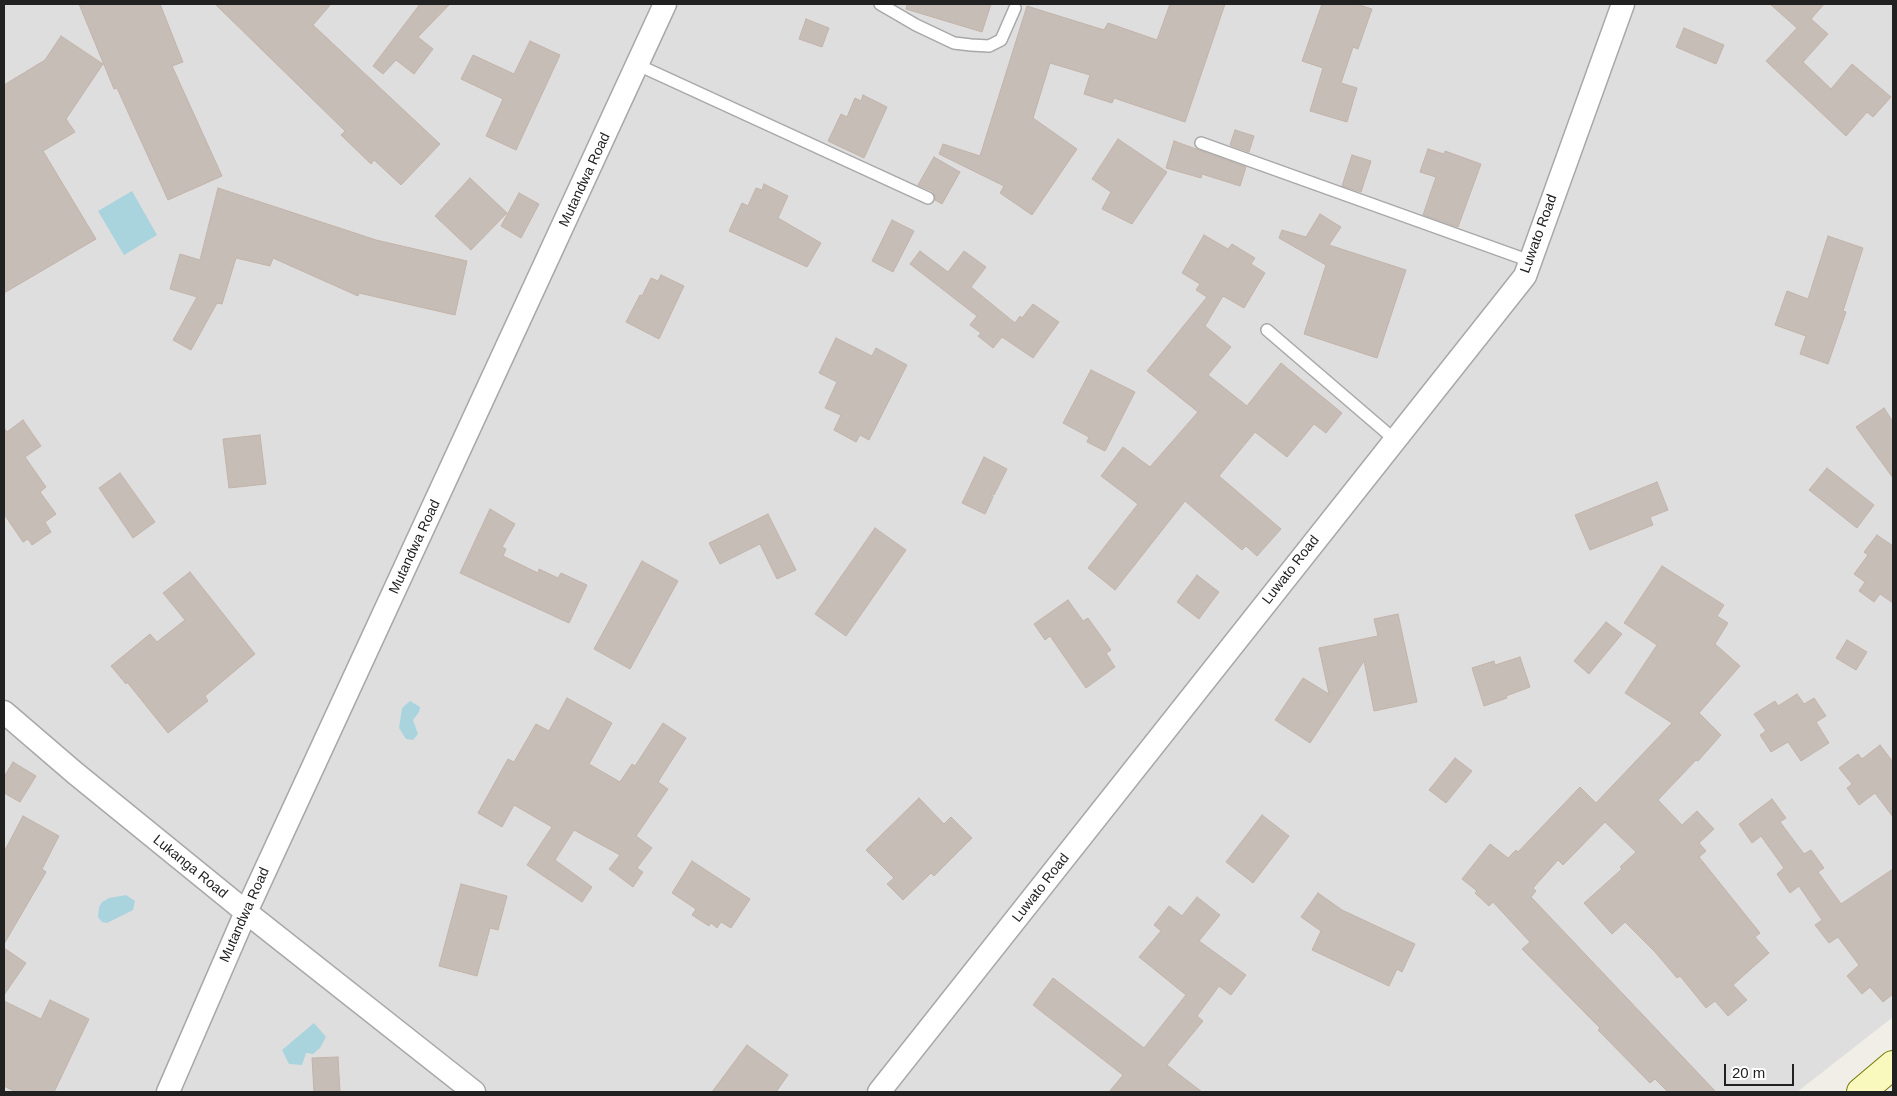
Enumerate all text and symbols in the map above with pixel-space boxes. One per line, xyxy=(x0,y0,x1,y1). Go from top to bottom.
street label: Mutandwa Road xyxy=(556,130,614,230)
street label: Luwato Road xyxy=(1517,192,1561,276)
street label: Mutandwa Road xyxy=(386,497,444,597)
street label: Luwato Road xyxy=(1259,532,1323,608)
street label: Lukanga Road xyxy=(149,832,231,902)
street label: Luwato Road xyxy=(1009,850,1073,926)
street label: Mutandwa Road xyxy=(217,865,273,965)
scale bar xyxy=(1727,1054,1797,1086)
text: 20 m xyxy=(1732,1064,1765,1081)

